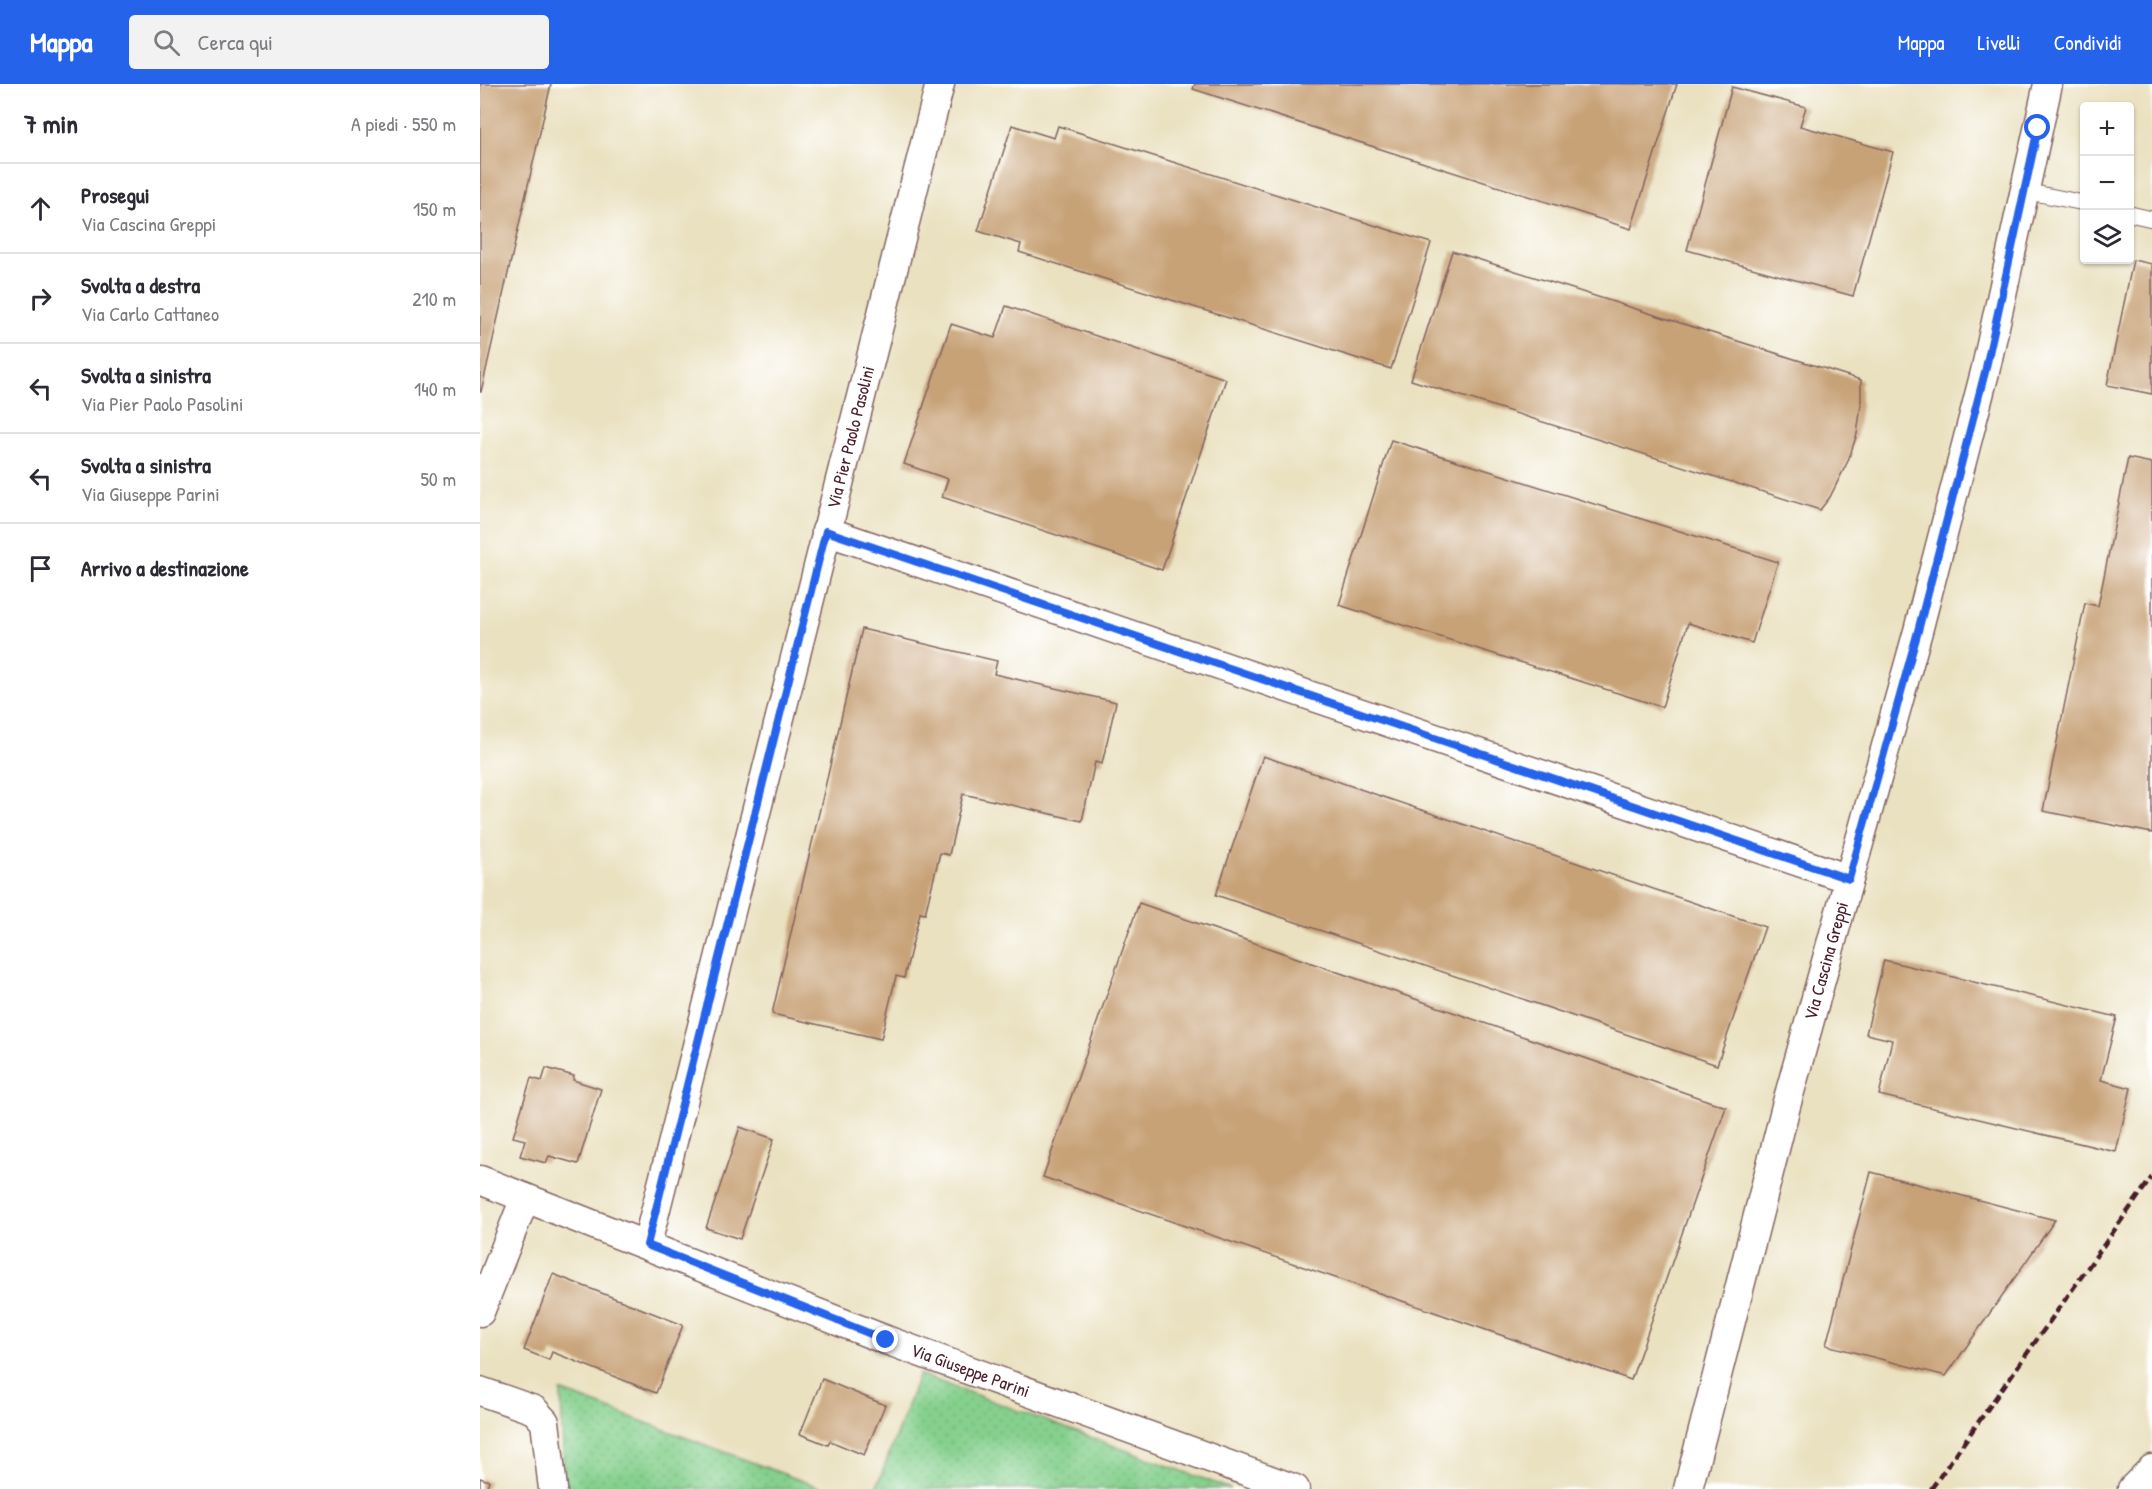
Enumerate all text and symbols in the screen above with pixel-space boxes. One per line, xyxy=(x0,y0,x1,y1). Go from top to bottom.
search box xyxy=(129,15,549,69)
text: Mappa xyxy=(30,23,93,61)
icon: search xyxy=(150,26,183,59)
text: Cerca qui xyxy=(198,27,273,57)
text: Mappa xyxy=(1898,28,1945,57)
text: Livelli xyxy=(1978,28,2021,57)
text: Condividi xyxy=(2054,28,2122,57)
map controls xyxy=(2080,102,2134,264)
button: + xyxy=(2080,102,2134,156)
text: 7 min xyxy=(24,106,78,141)
text: A piedi · 550 m xyxy=(351,110,456,137)
route start xyxy=(2024,114,2050,140)
button: − xyxy=(2080,156,2134,210)
text: Prosegui xyxy=(81,180,150,210)
icon: ahead xyxy=(24,192,57,225)
text: 150 m xyxy=(413,195,456,222)
text: Via Cascina Greppi xyxy=(81,210,216,237)
button: layers xyxy=(2080,210,2134,264)
text: Svolta a destra xyxy=(81,270,200,300)
icon: right xyxy=(24,282,57,315)
text: 210 m xyxy=(412,285,456,312)
text: Via Carlo Cattaneo xyxy=(81,300,219,327)
text: Svolta a sinistra xyxy=(81,360,211,390)
street label: Via Pier Paolo Pasolini xyxy=(820,363,880,511)
icon: left xyxy=(24,372,57,405)
text: 140 m xyxy=(414,375,456,402)
text: Via Pier Paolo Pasolini xyxy=(81,390,244,417)
text: Svolta a sinistra xyxy=(81,450,211,480)
icon: left xyxy=(24,462,57,495)
text: 50 m xyxy=(420,465,456,492)
text: Via Giuseppe Parini xyxy=(81,480,220,507)
icon: arrive xyxy=(24,552,57,585)
text: Arrivo a destinazione xyxy=(81,553,249,583)
street label: Via Cascina Greppi xyxy=(1798,899,1854,1023)
route end xyxy=(872,1326,898,1352)
street label: Via Giuseppe Parini xyxy=(907,1337,1033,1403)

